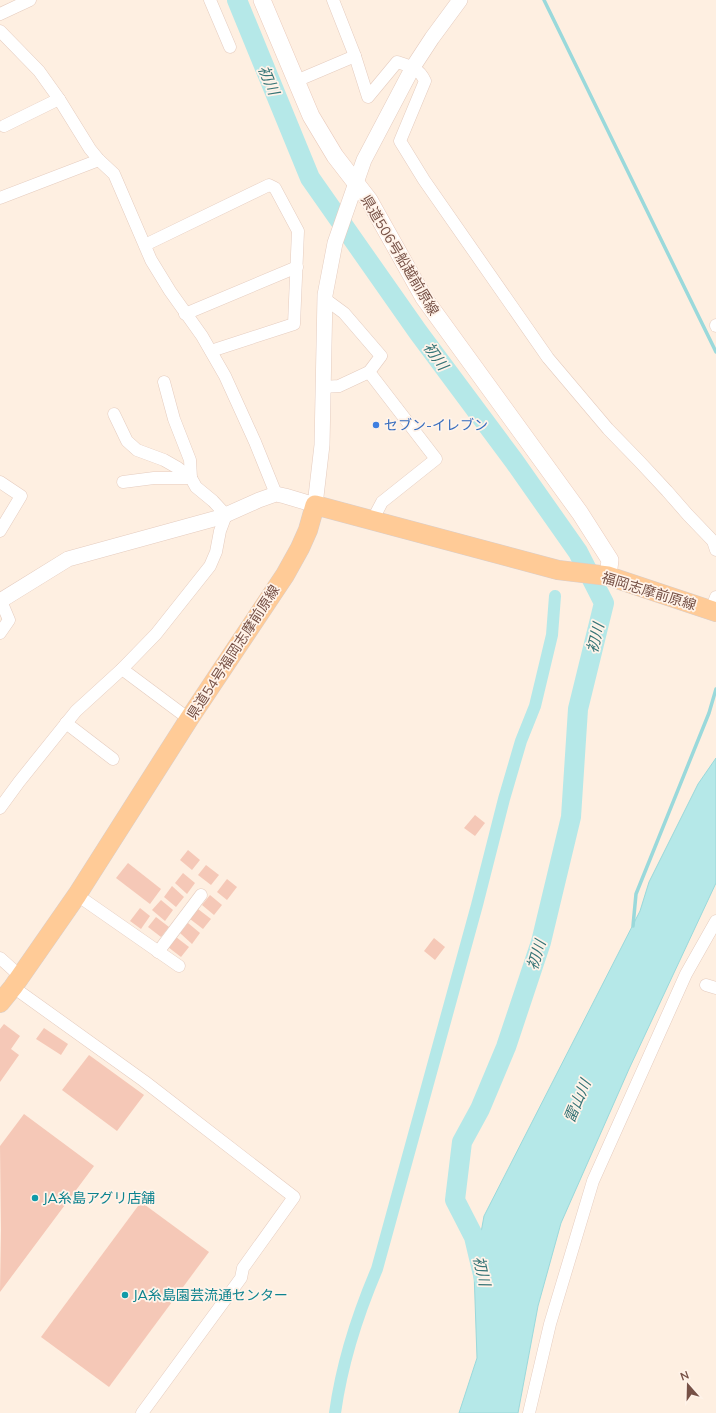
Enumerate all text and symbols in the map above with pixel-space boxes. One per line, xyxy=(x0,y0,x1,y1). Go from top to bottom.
water label: 初川 xyxy=(254,62,284,99)
street label: 県道506号船越前原線 xyxy=(357,192,443,318)
water label: 初川 xyxy=(419,338,454,375)
place label: セブン-イレブン xyxy=(384,416,488,434)
marker: セブン-イレブン xyxy=(371,420,381,430)
street label: 福岡志摩前原線 xyxy=(600,568,698,614)
street label: 県道54号福岡志摩前原線 xyxy=(183,581,283,723)
water label: 初川 xyxy=(582,619,608,655)
water label: 初川 xyxy=(523,936,550,972)
water label: 雷山川 xyxy=(559,1075,595,1125)
place label: JA糸島アグリ店舗 xyxy=(43,1189,155,1207)
marker: JA糸島アグリ店舗 xyxy=(30,1193,40,1203)
water label: 初川 xyxy=(469,1254,495,1290)
place label: JA糸島園芸流通センター xyxy=(133,1286,288,1304)
marker: JA糸島園芸流通センター xyxy=(120,1290,130,1300)
north arrow xyxy=(668,1365,708,1405)
text: N xyxy=(678,1368,691,1384)

